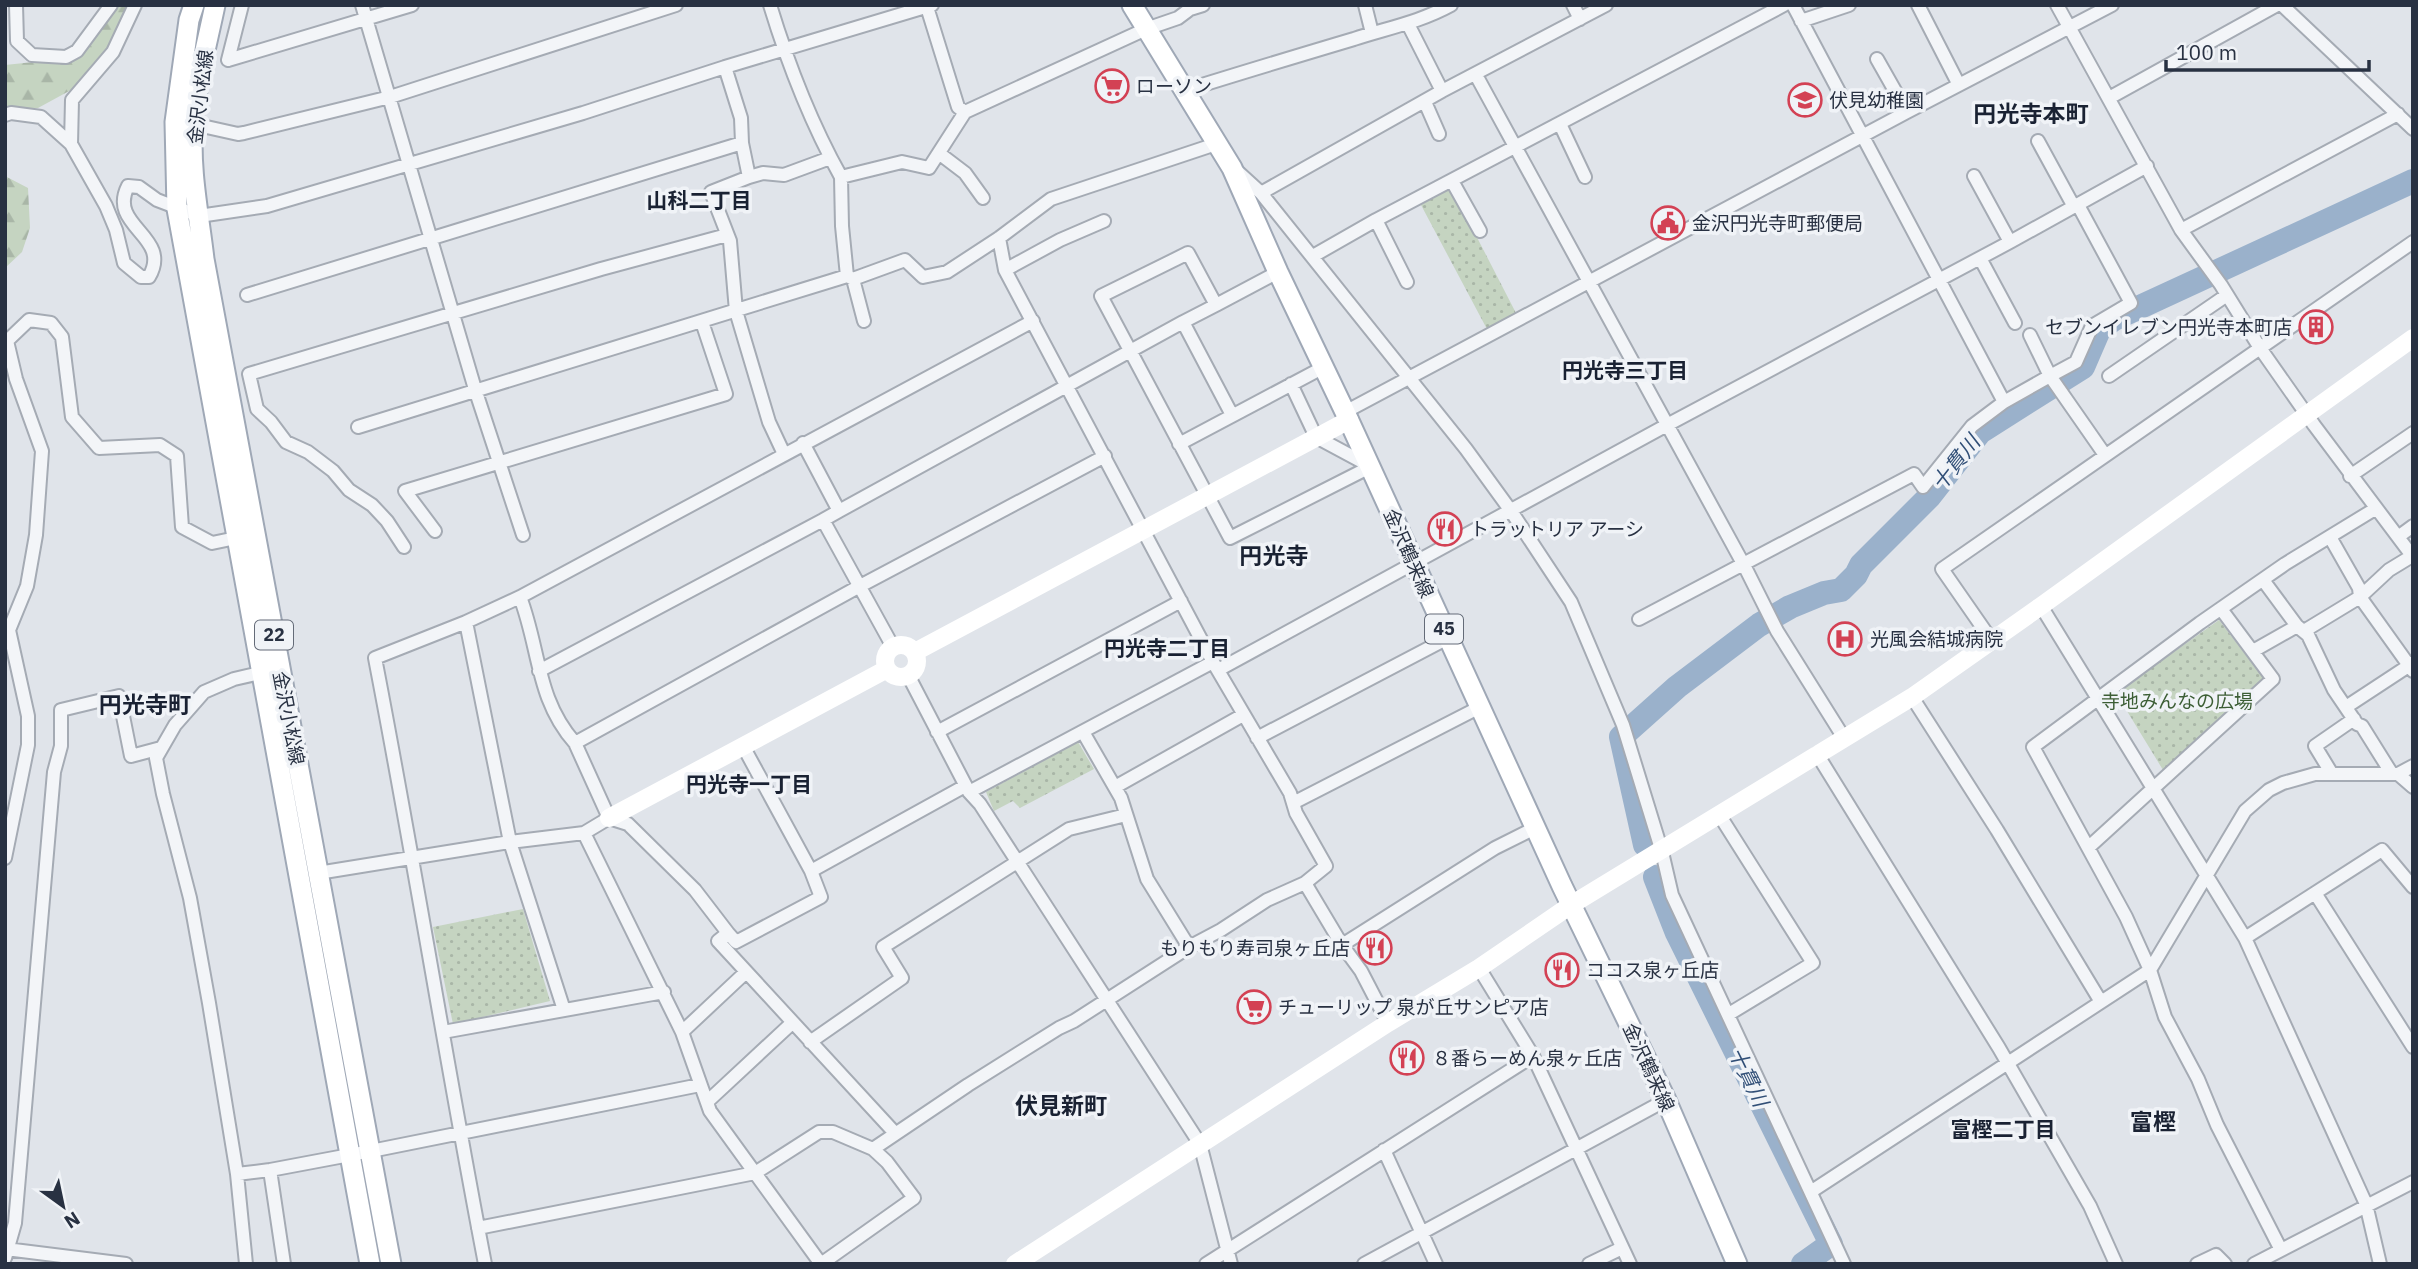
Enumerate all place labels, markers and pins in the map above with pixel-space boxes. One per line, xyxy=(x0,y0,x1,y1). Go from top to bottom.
supermarket icon: ローソン xyxy=(1093,67,1131,105)
place label: ローソン xyxy=(1136,74,1212,98)
school or university icon: 伏見幼稚園 xyxy=(1786,81,1824,119)
place label: 伏見幼稚園 xyxy=(1829,88,1924,112)
public building icon: 金沢円光寺町郵便局 xyxy=(1649,204,1687,242)
place label: 金沢円光寺町郵便局 xyxy=(1692,211,1863,235)
building icon: セブンイレブン円光寺本町店 xyxy=(2297,308,2335,346)
place label: セブンイレブン円光寺本町店 xyxy=(2045,315,2292,339)
restaurant icon: トラットリア アーシ xyxy=(1426,510,1464,548)
place label: トラットリア アーシ xyxy=(1470,517,1644,541)
hospital icon: 光風会結城病院 xyxy=(1826,620,1864,658)
place label: 光風会結城病院 xyxy=(1870,627,2003,651)
restaurant icon: もりもり寿司泉ヶ丘店 xyxy=(1356,929,1394,967)
place label: もりもり寿司泉ヶ丘店 xyxy=(1160,936,1350,960)
restaurant icon: ココス泉ヶ丘店 xyxy=(1543,951,1581,989)
place label: ココス泉ヶ丘店 xyxy=(1586,958,1719,982)
supermarket icon: チューリップ 泉が丘サンピア店 xyxy=(1235,988,1273,1026)
place label: チューリップ 泉が丘サンピア店 xyxy=(1278,995,1549,1019)
restaurant icon: ８番らーめん泉ヶ丘店 xyxy=(1388,1039,1426,1077)
place label: ８番らーめん泉ヶ丘店 xyxy=(1432,1046,1622,1070)

